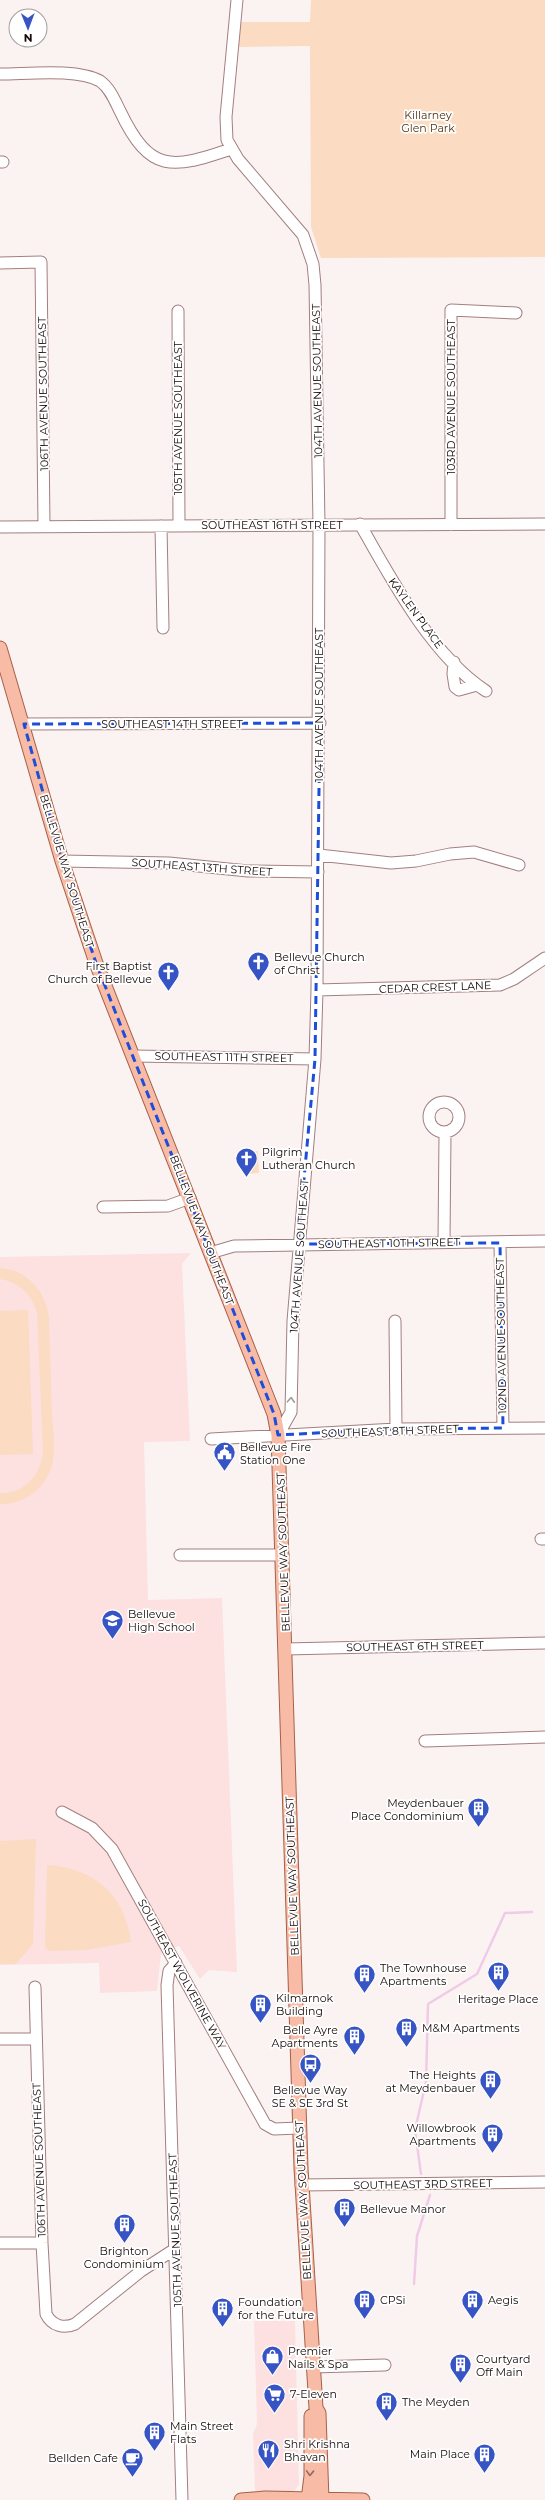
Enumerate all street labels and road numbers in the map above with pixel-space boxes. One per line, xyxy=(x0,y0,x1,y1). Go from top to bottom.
street label: 104TH AVENUE SOUTHEAST xyxy=(309,303,325,458)
street label: 106TH AVENUE SOUTHEAST xyxy=(35,316,51,471)
street label: 103RD AVENUE SOUTHEAST xyxy=(444,319,458,475)
street label: 105TH AVENUE SOUTHEAST xyxy=(171,340,185,495)
street label: SOUTHEAST 16TH STREET xyxy=(201,518,343,532)
street label: KAYLEN PLACE xyxy=(385,575,447,651)
street label: 104TH AVENUE SOUTHEAST xyxy=(312,627,326,782)
street label: SOUTHEAST 14TH STREET xyxy=(101,717,244,731)
street label: BELLEVUE WAY SOUTHEAST xyxy=(37,793,97,950)
street label: SOUTHEAST 13TH STREET xyxy=(131,855,274,879)
street label: CEDAR CREST LANE xyxy=(379,978,491,996)
street label: SOUTHEAST 11TH STREET xyxy=(154,1049,294,1065)
street label: BELLEVUE WAY SOUTHEAST xyxy=(167,1153,237,1308)
street label: 104TH AVENUE SOUTHEAST xyxy=(287,1178,311,1333)
street label: SOUTHEAST 10TH STREET xyxy=(318,1235,461,1251)
street label: 102ND AVENUE SOUTHEAST xyxy=(493,1257,509,1414)
street label: SOUTHEAST 8TH STREET xyxy=(321,1422,460,1440)
street label: BELLEVUE WAY SOUTHEAST xyxy=(273,1471,293,1632)
street label: SOUTHEAST 6TH STREET xyxy=(346,1638,485,1654)
street label: BELLEVUE WAY SOUTHEAST xyxy=(282,1795,302,1956)
street label: SOUTHEAST WOLVERINE WAY xyxy=(135,1896,229,2052)
street label: 106TH AVENUE SOUTHEAST xyxy=(29,2082,49,2237)
street label: BELLEVUE WAY SOUTHEAST xyxy=(292,2119,314,2280)
street label: 105TH AVENUE SOUTHEAST xyxy=(165,2152,185,2307)
street label: SOUTHEAST 3RD STREET xyxy=(353,2176,493,2192)

